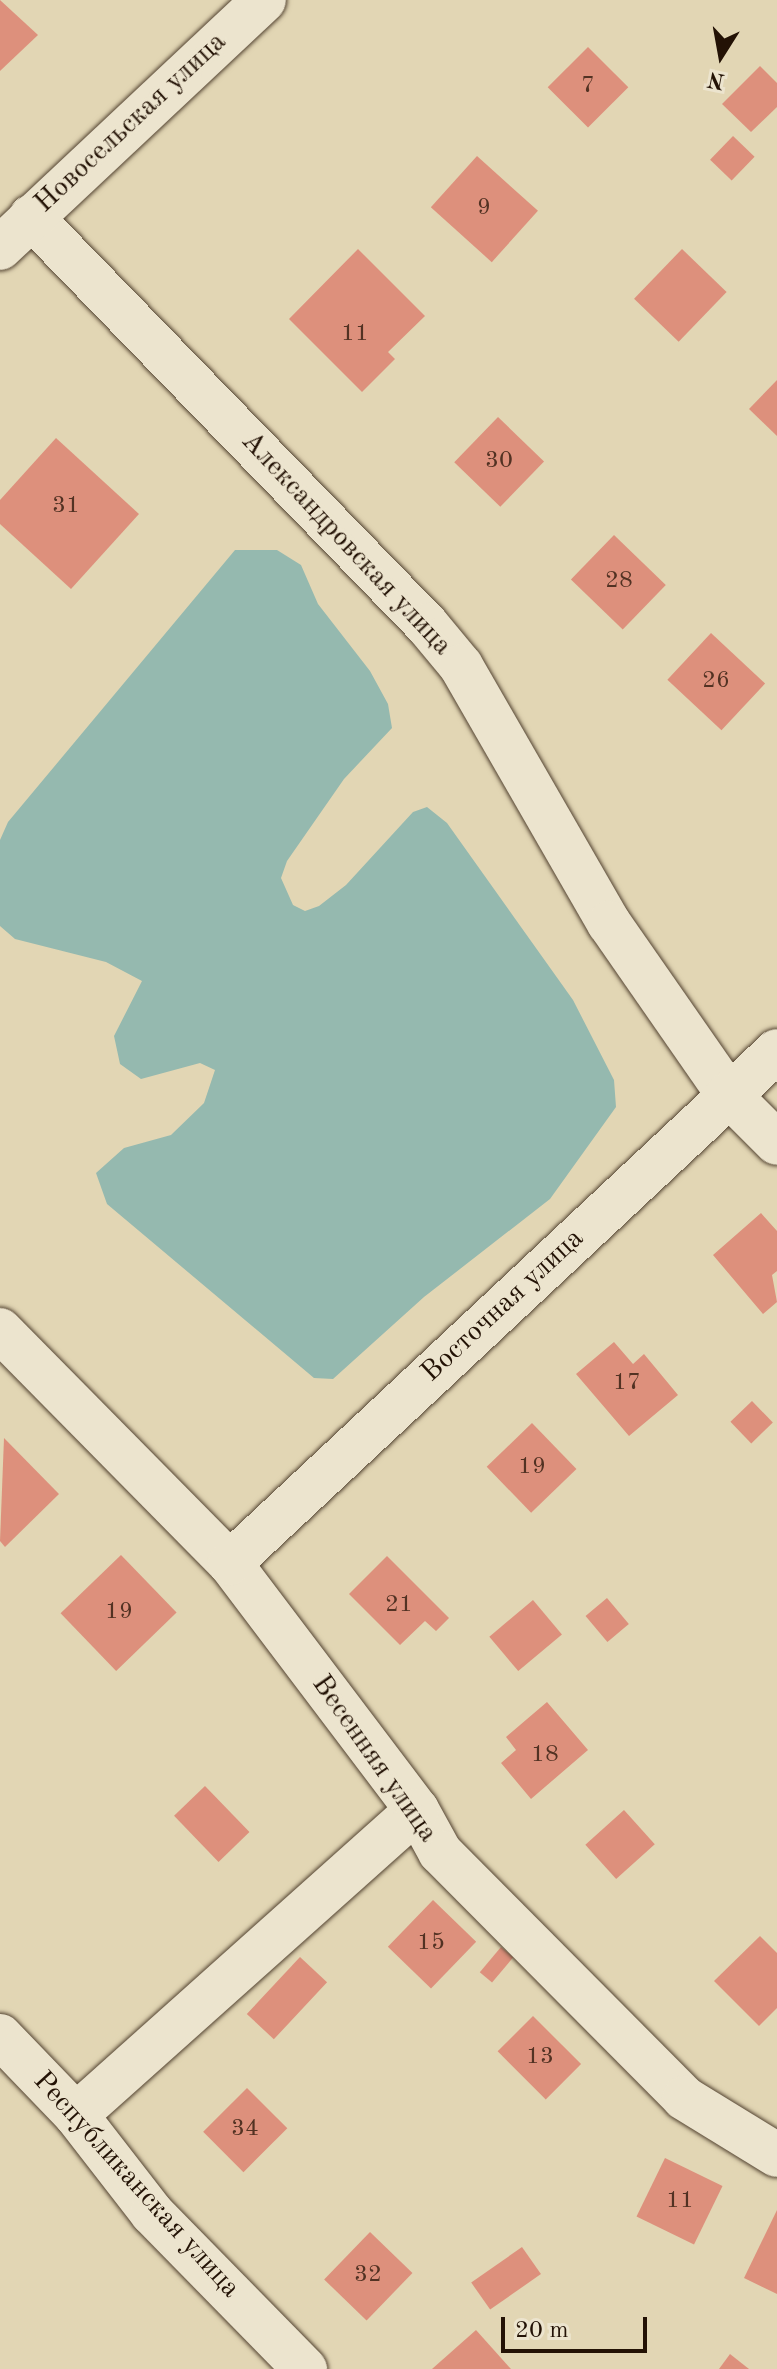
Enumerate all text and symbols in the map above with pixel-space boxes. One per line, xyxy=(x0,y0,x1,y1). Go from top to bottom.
north arrow xyxy=(681,16,761,96)
street label: Новосельская улица xyxy=(28,26,234,220)
text: N xyxy=(706,67,727,92)
house number: 7 xyxy=(581,73,595,101)
house number: 9 xyxy=(477,195,491,223)
house number: 11 xyxy=(341,321,369,349)
street label: Александровская улица xyxy=(234,425,458,663)
house number: 30 xyxy=(485,448,513,476)
house number: 31 xyxy=(52,493,80,521)
house number: 28 xyxy=(605,568,633,596)
house number: 26 xyxy=(702,668,730,696)
street label: Восточная улица xyxy=(415,1222,591,1390)
house number: 17 xyxy=(613,1370,641,1398)
house number: 19 xyxy=(518,1454,546,1482)
house number: 21 xyxy=(385,1592,413,1620)
house number: 19 xyxy=(105,1599,133,1627)
street label: Весенняя улица xyxy=(304,1669,444,1849)
house number: 18 xyxy=(531,1742,559,1770)
house number: 15 xyxy=(417,1930,445,1958)
house number: 13 xyxy=(526,2044,554,2072)
street label: Республиканская улица xyxy=(25,2065,247,2305)
house number: 34 xyxy=(231,2116,259,2144)
house number: 11 xyxy=(666,2188,694,2216)
house number: 32 xyxy=(354,2262,382,2290)
scale bar xyxy=(505,2301,651,2351)
text: 20 m xyxy=(515,2319,569,2343)

